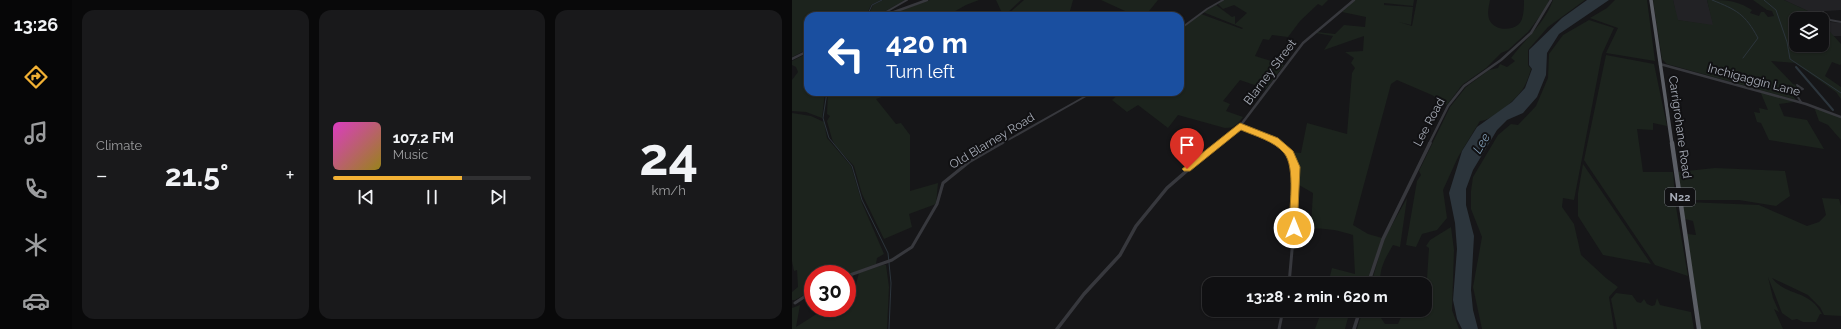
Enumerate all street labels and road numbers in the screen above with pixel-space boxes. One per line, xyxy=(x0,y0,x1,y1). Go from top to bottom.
street label: Blarney Street xyxy=(1241,36,1299,108)
street label: Inchigaggin Lane xyxy=(1706,61,1802,99)
street label: Carrigrohane Road xyxy=(1666,75,1694,179)
street label: Lee Road xyxy=(1410,95,1448,149)
street label: Old Blarney Road xyxy=(947,110,1037,172)
road number: N22 xyxy=(1665,188,1695,206)

